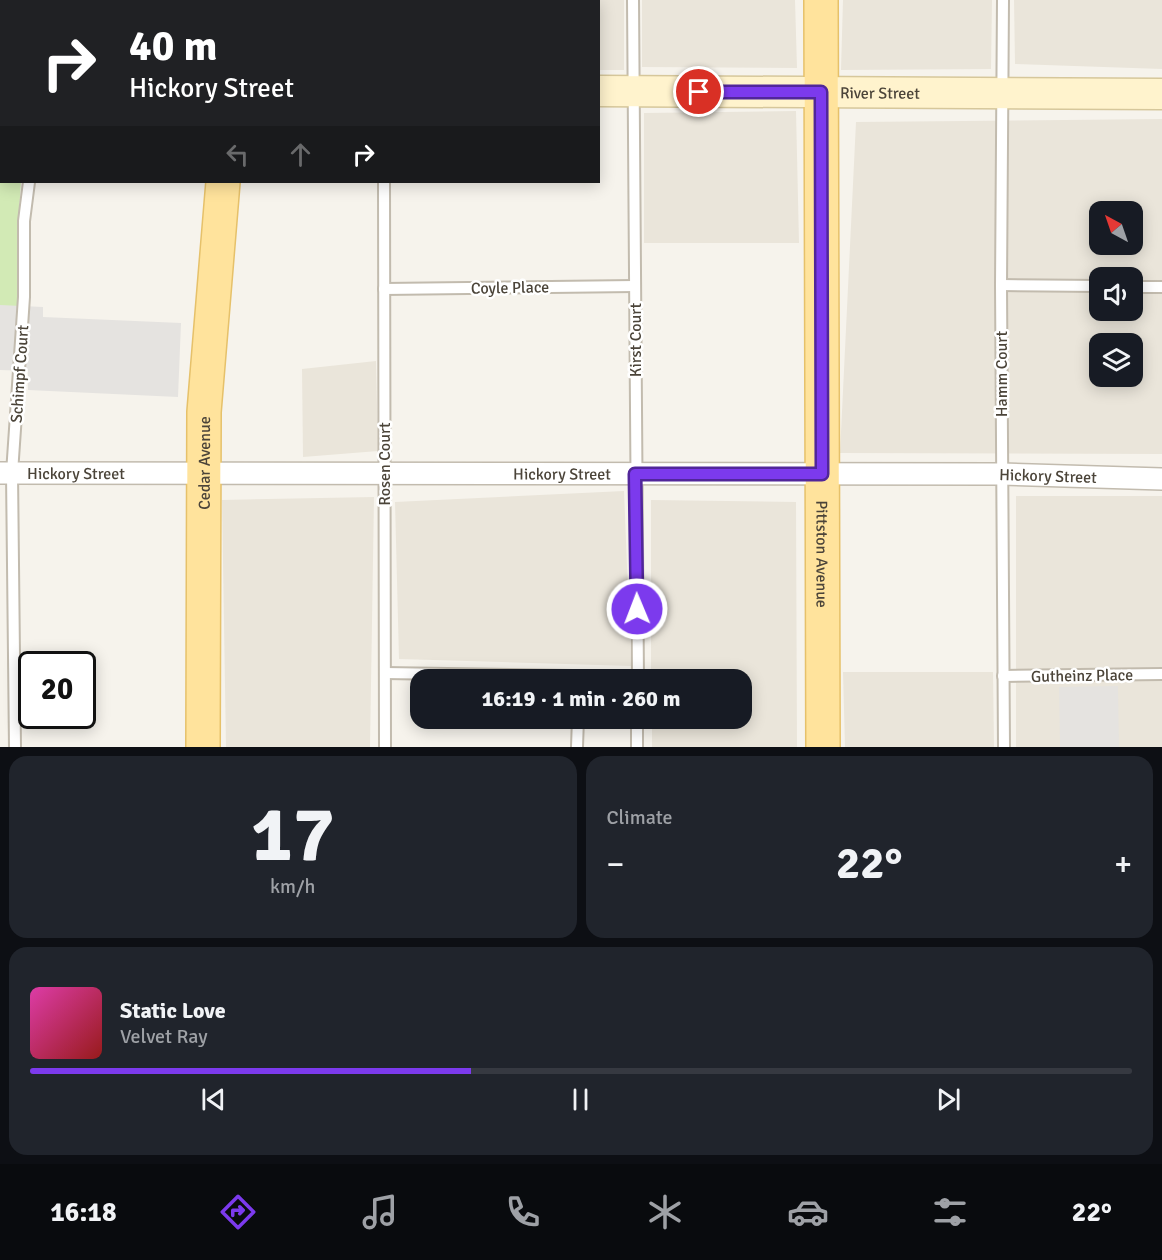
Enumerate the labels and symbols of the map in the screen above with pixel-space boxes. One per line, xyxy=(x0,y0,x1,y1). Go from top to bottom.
pin xyxy=(673,66,724,117)
street label: River Street xyxy=(840,83,920,104)
north arrow xyxy=(1089,201,1143,255)
street label: Coyle Place xyxy=(471,277,549,299)
street label: Kirst Court xyxy=(626,302,646,377)
street label: Schimpf Court xyxy=(7,324,33,424)
street label: Hamm Court xyxy=(992,330,1012,417)
street label: Cedar Avenue xyxy=(195,416,215,510)
street label: Rosen Court xyxy=(375,422,395,506)
street label: Hickory Street xyxy=(27,464,125,484)
street label: Hickory Street xyxy=(513,465,611,485)
street label: Hickory Street xyxy=(999,465,1098,488)
street label: Pittston Avenue xyxy=(811,500,832,608)
position arrow xyxy=(605,577,669,641)
speed limit sign: 20 xyxy=(18,651,96,729)
street label: Gutheinz Place xyxy=(1031,665,1133,687)

